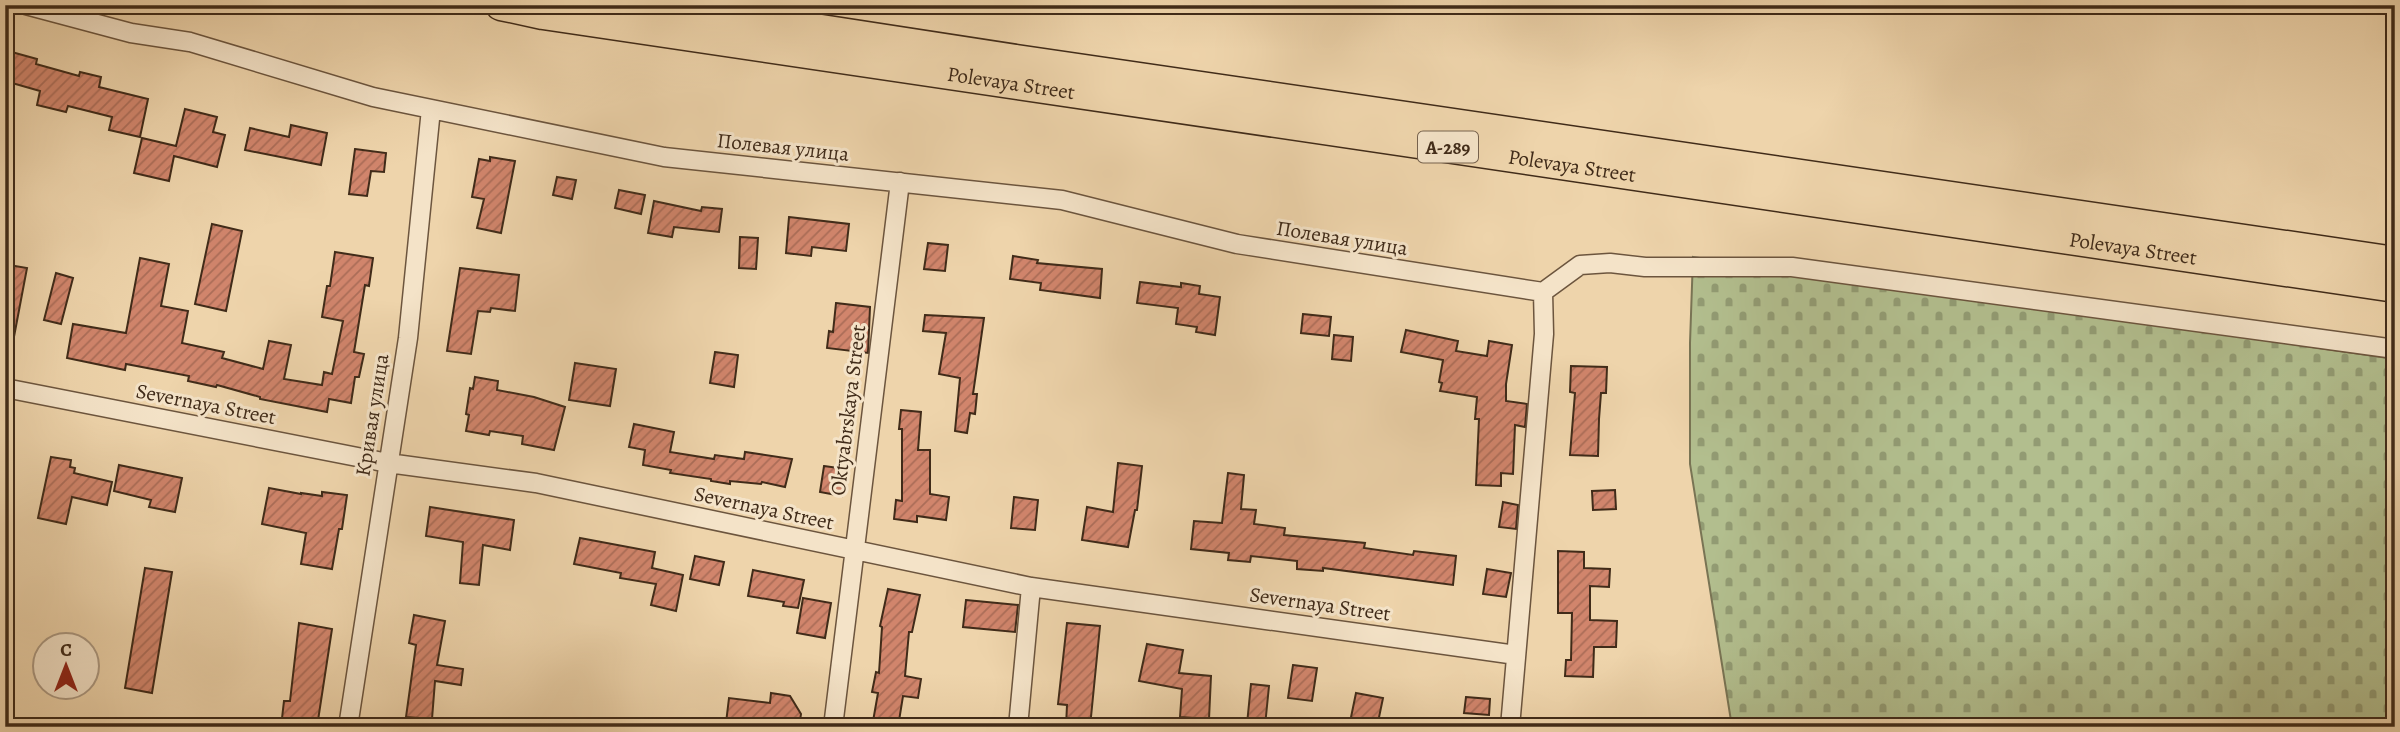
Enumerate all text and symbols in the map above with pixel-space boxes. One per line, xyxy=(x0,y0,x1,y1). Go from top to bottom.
street label: Polevaya Street xyxy=(945,60,1077,106)
street label: Полевая улица xyxy=(716,126,851,168)
road number: А-289 xyxy=(1418,132,1478,162)
street label: Polevaya Street xyxy=(1506,142,1638,189)
street label: Полевая улица xyxy=(1274,214,1410,262)
street label: Polevaya Street xyxy=(2067,225,2199,272)
street label: Oktyabrskaya Street xyxy=(824,323,872,497)
street label: Кривая улица xyxy=(348,351,396,478)
street label: Severnaya Street xyxy=(134,377,278,431)
street label: Severnaya Street xyxy=(692,480,836,536)
street label: Severnaya Street xyxy=(1248,580,1392,628)
north arrow xyxy=(32,630,102,700)
text: С xyxy=(60,637,72,663)

